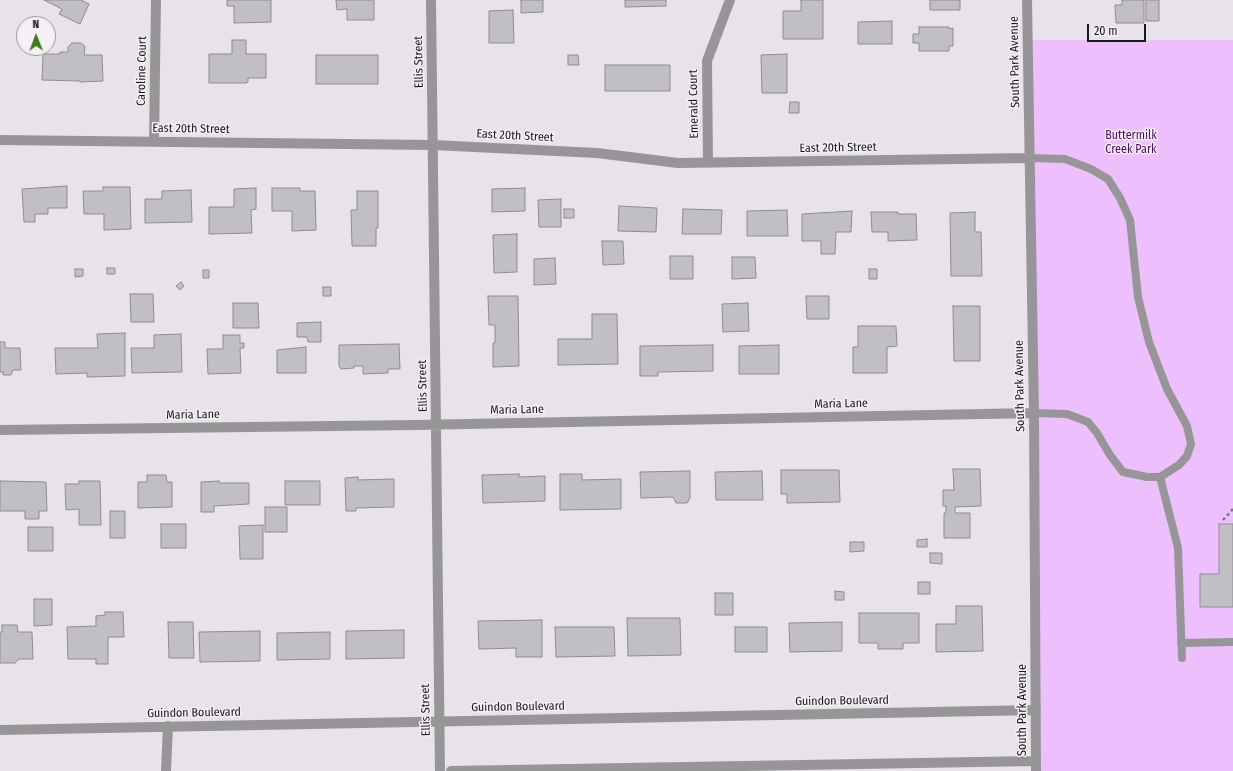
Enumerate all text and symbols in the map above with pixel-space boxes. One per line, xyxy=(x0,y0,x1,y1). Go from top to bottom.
north arrow xyxy=(16,16,56,56)
street label: South Park Avenue xyxy=(1007,16,1023,108)
scale bar xyxy=(1089,16,1148,42)
text: N xyxy=(32,18,39,31)
text: 20 m xyxy=(1094,24,1118,38)
street label: Caroline Court xyxy=(134,36,150,106)
street label: Ellis Street xyxy=(411,36,427,88)
street label: Emerald Court xyxy=(686,69,702,139)
street label: East 20th Street xyxy=(152,121,230,137)
street label: East 20th Street xyxy=(476,127,554,145)
park label: Buttermilk Creek Park xyxy=(1105,129,1157,157)
street label: East 20th Street xyxy=(799,140,877,156)
street label: South Park Avenue xyxy=(1012,340,1028,432)
street label: Ellis Street xyxy=(415,360,431,412)
street label: Maria Lane xyxy=(814,396,868,412)
street label: Maria Lane xyxy=(490,402,544,418)
street label: Maria Lane xyxy=(166,407,220,423)
street label: South Park Avenue xyxy=(1016,664,1030,756)
street label: Ellis Street xyxy=(418,684,434,736)
street label: Guindon Boulevard xyxy=(795,693,889,709)
street label: Guindon Boulevard xyxy=(471,699,565,715)
street label: Guindon Boulevard xyxy=(147,705,241,721)

